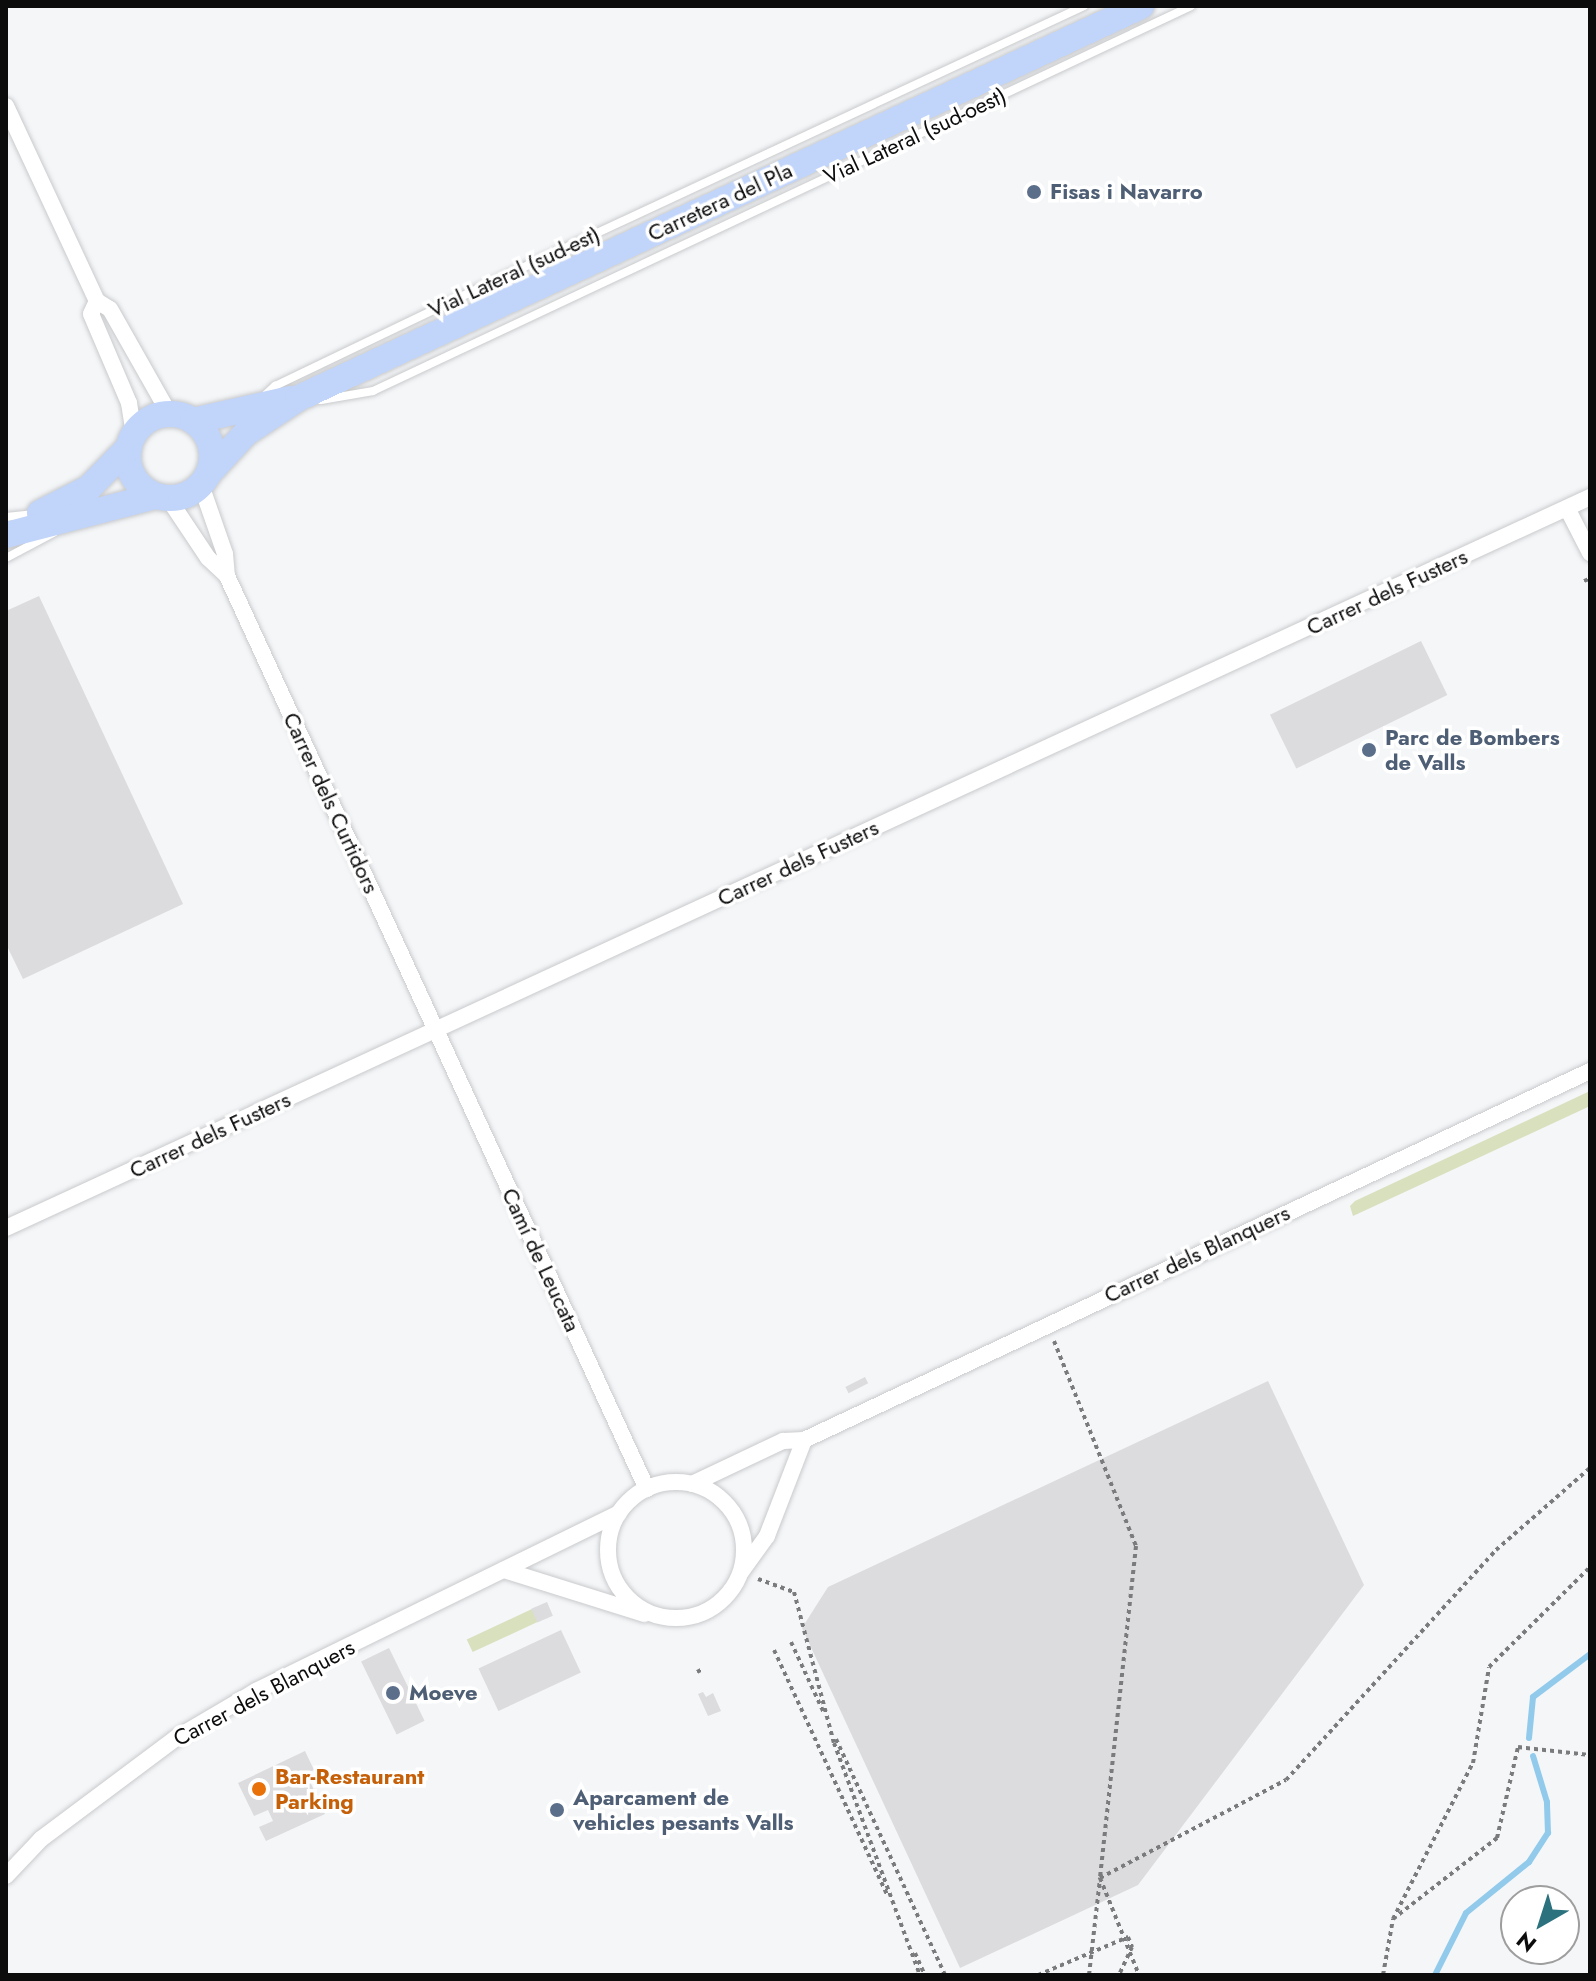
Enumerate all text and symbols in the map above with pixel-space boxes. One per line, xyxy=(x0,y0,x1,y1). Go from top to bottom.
street label: Vial Lateral (sud-oest) xyxy=(820,82,1010,190)
street label: Carretera del Pla xyxy=(644,157,796,247)
place label: Fisas i Navarro xyxy=(1050,179,1203,205)
marker: Fisas i Navarro xyxy=(1025,183,1043,201)
street label: Vial Lateral (sud-est) xyxy=(424,221,604,323)
street label: Carrer dels Fusters xyxy=(1302,543,1472,641)
street label: Carrer dels Curtidors xyxy=(278,708,384,898)
place label: Parc de Bombers de Valls xyxy=(1385,724,1560,776)
marker: Parc de Bombers de Valls xyxy=(1360,741,1378,759)
street label: Carrer dels Fusters xyxy=(713,814,883,912)
street label: Carrer dels Fusters xyxy=(125,1086,295,1184)
street label: Camí de Leucata xyxy=(496,1184,586,1336)
street label: Carrer dels Blanquers xyxy=(1100,1199,1294,1309)
street label: Carrer dels Blanquers xyxy=(169,1634,359,1752)
place label: Moeve xyxy=(409,1680,478,1706)
marker: Moeve xyxy=(384,1684,402,1702)
place label: Bar-Restaurant Parking xyxy=(275,1763,424,1814)
marker: Bar-Restaurant Parking xyxy=(250,1780,268,1798)
place label: Aparcament de vehicles pesants Valls xyxy=(573,1784,794,1836)
marker: Aparcament de vehicles pesants Valls xyxy=(548,1801,566,1819)
north arrow xyxy=(1500,1885,1580,1965)
text: N xyxy=(1509,1924,1543,1960)

